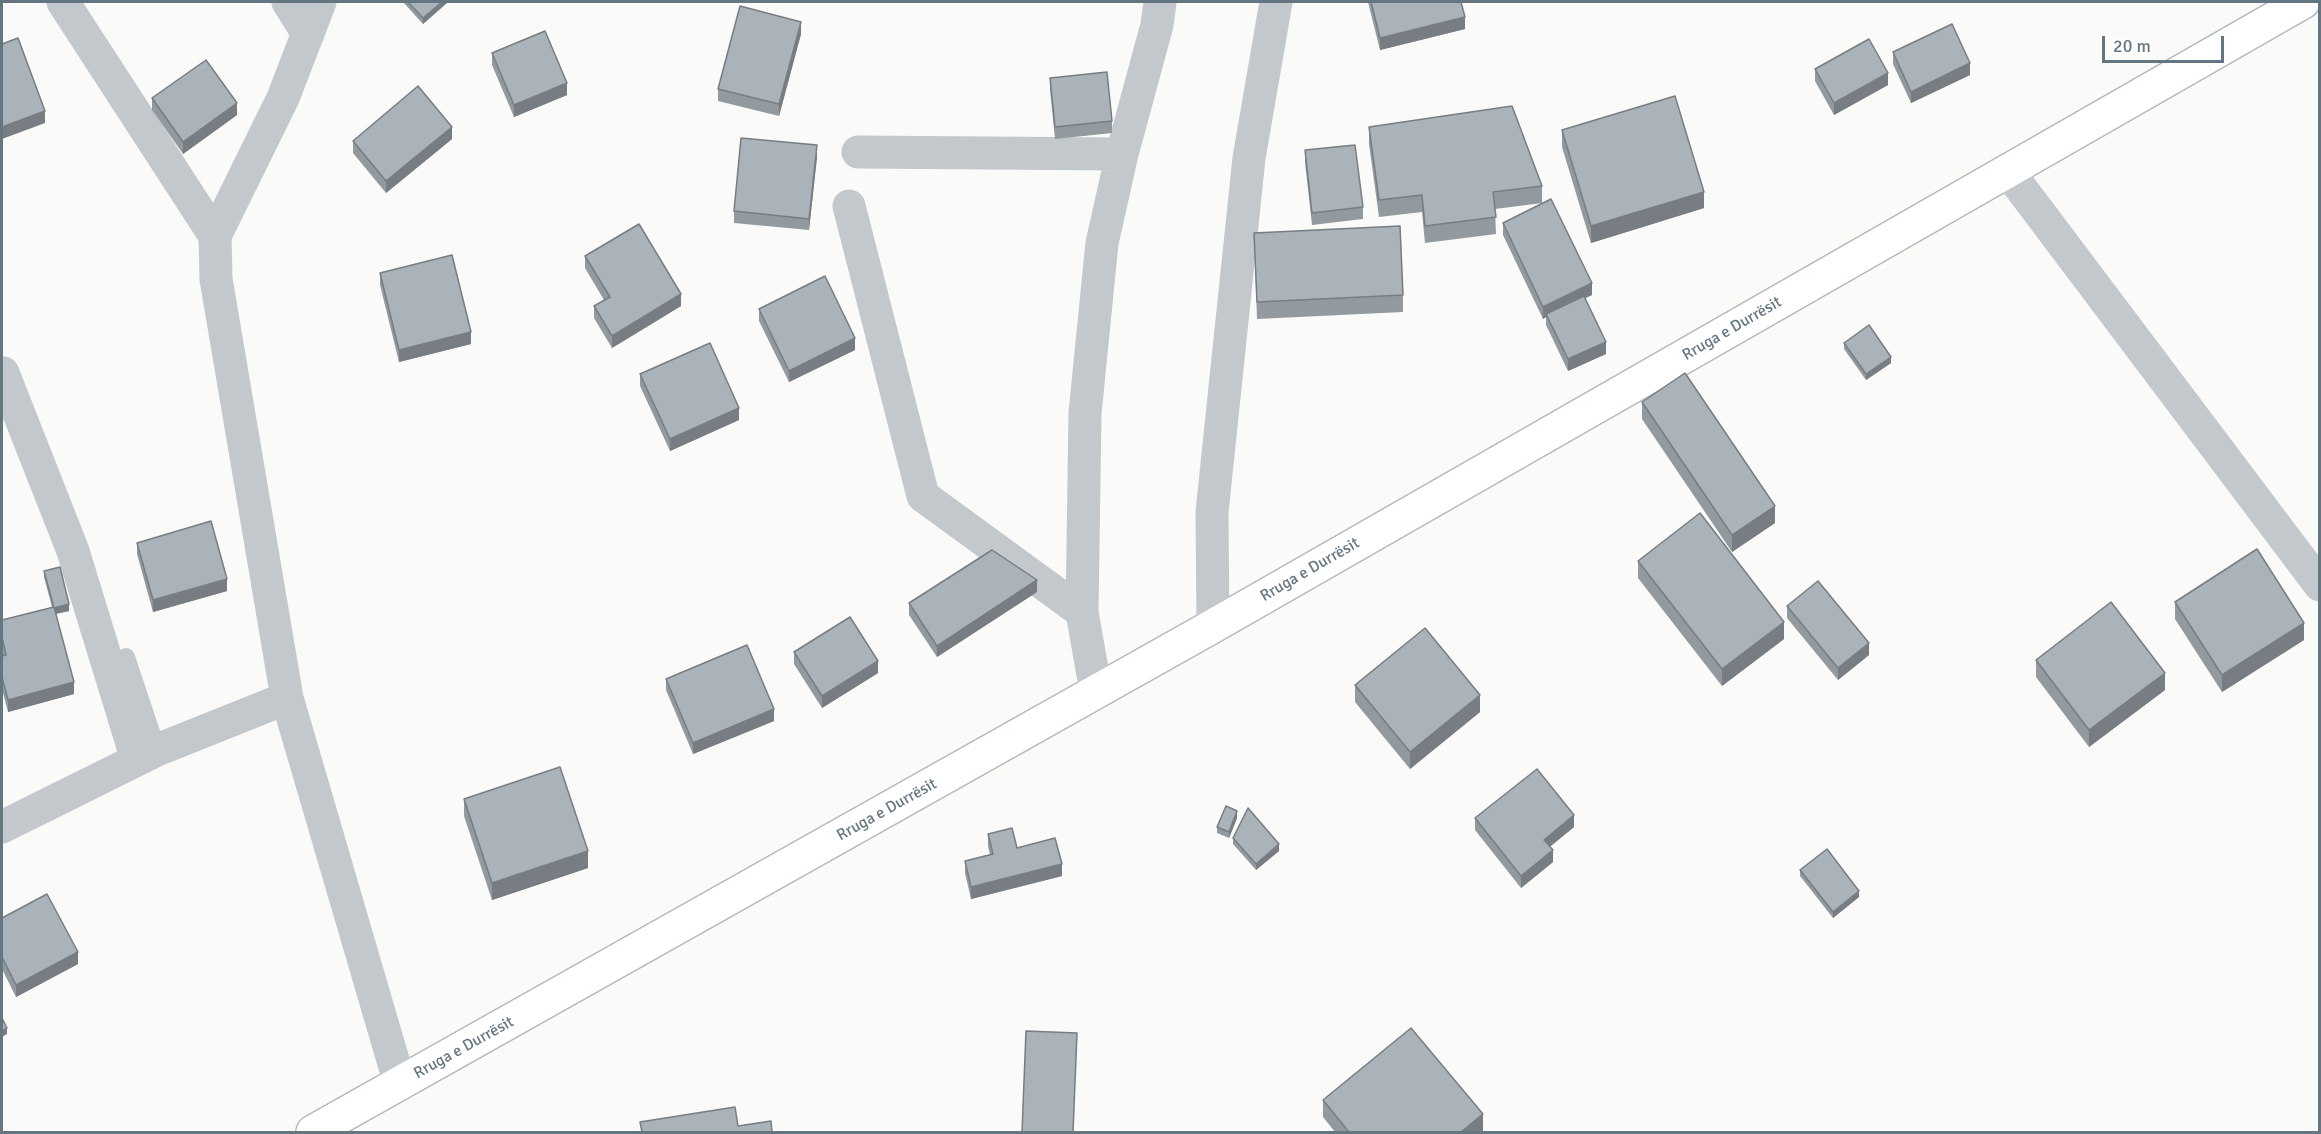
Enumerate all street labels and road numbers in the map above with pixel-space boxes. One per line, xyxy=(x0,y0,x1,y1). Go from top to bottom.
street label: Rruga e Durrësit xyxy=(1679,293,1785,365)
street label: Rruga e Durrësit xyxy=(1257,534,1363,606)
street label: Rruga e Durrësit xyxy=(834,775,940,845)
street label: Rruga e Durrësit xyxy=(411,1013,517,1083)

